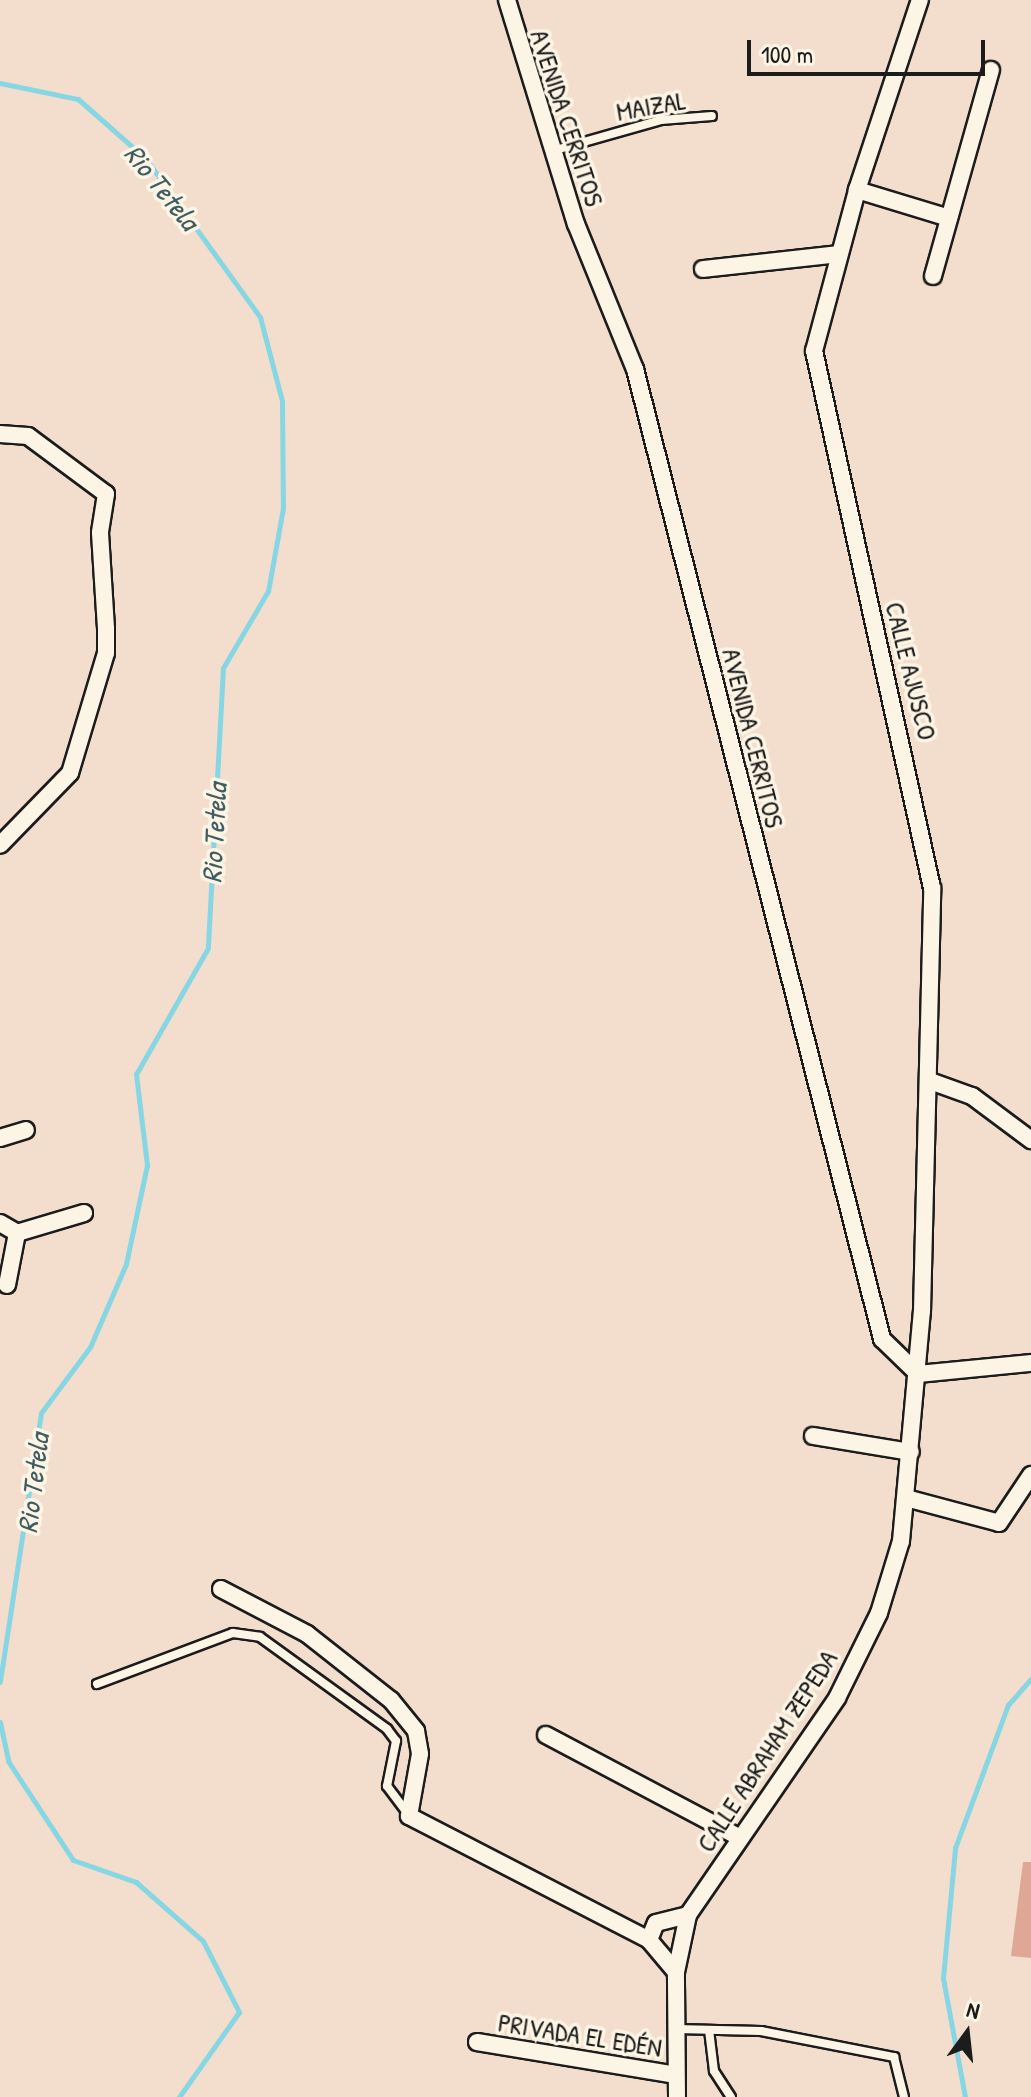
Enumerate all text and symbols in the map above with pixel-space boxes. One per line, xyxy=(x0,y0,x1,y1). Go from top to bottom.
scale bar xyxy=(751,24,989,74)
street label: AVENIDA CERRITOS xyxy=(524,26,610,210)
text: 100 m xyxy=(761,38,813,70)
street label: MAIZAL xyxy=(614,85,688,127)
water label: Rio Tetela xyxy=(117,138,207,236)
street label: CALLE AJUSCO xyxy=(879,599,943,743)
street label: AVENIDA CERRITOS xyxy=(716,645,790,831)
water label: Rio Tetela xyxy=(195,782,233,884)
water label: Rio Tetela xyxy=(10,1431,56,1535)
street label: CALLE ABRAHAM ZEPEDA xyxy=(690,1644,844,1858)
north arrow xyxy=(927,1993,1007,2073)
text: N xyxy=(964,1994,983,2026)
street label: PRIVADA EL EDÉN xyxy=(496,2007,664,2063)

